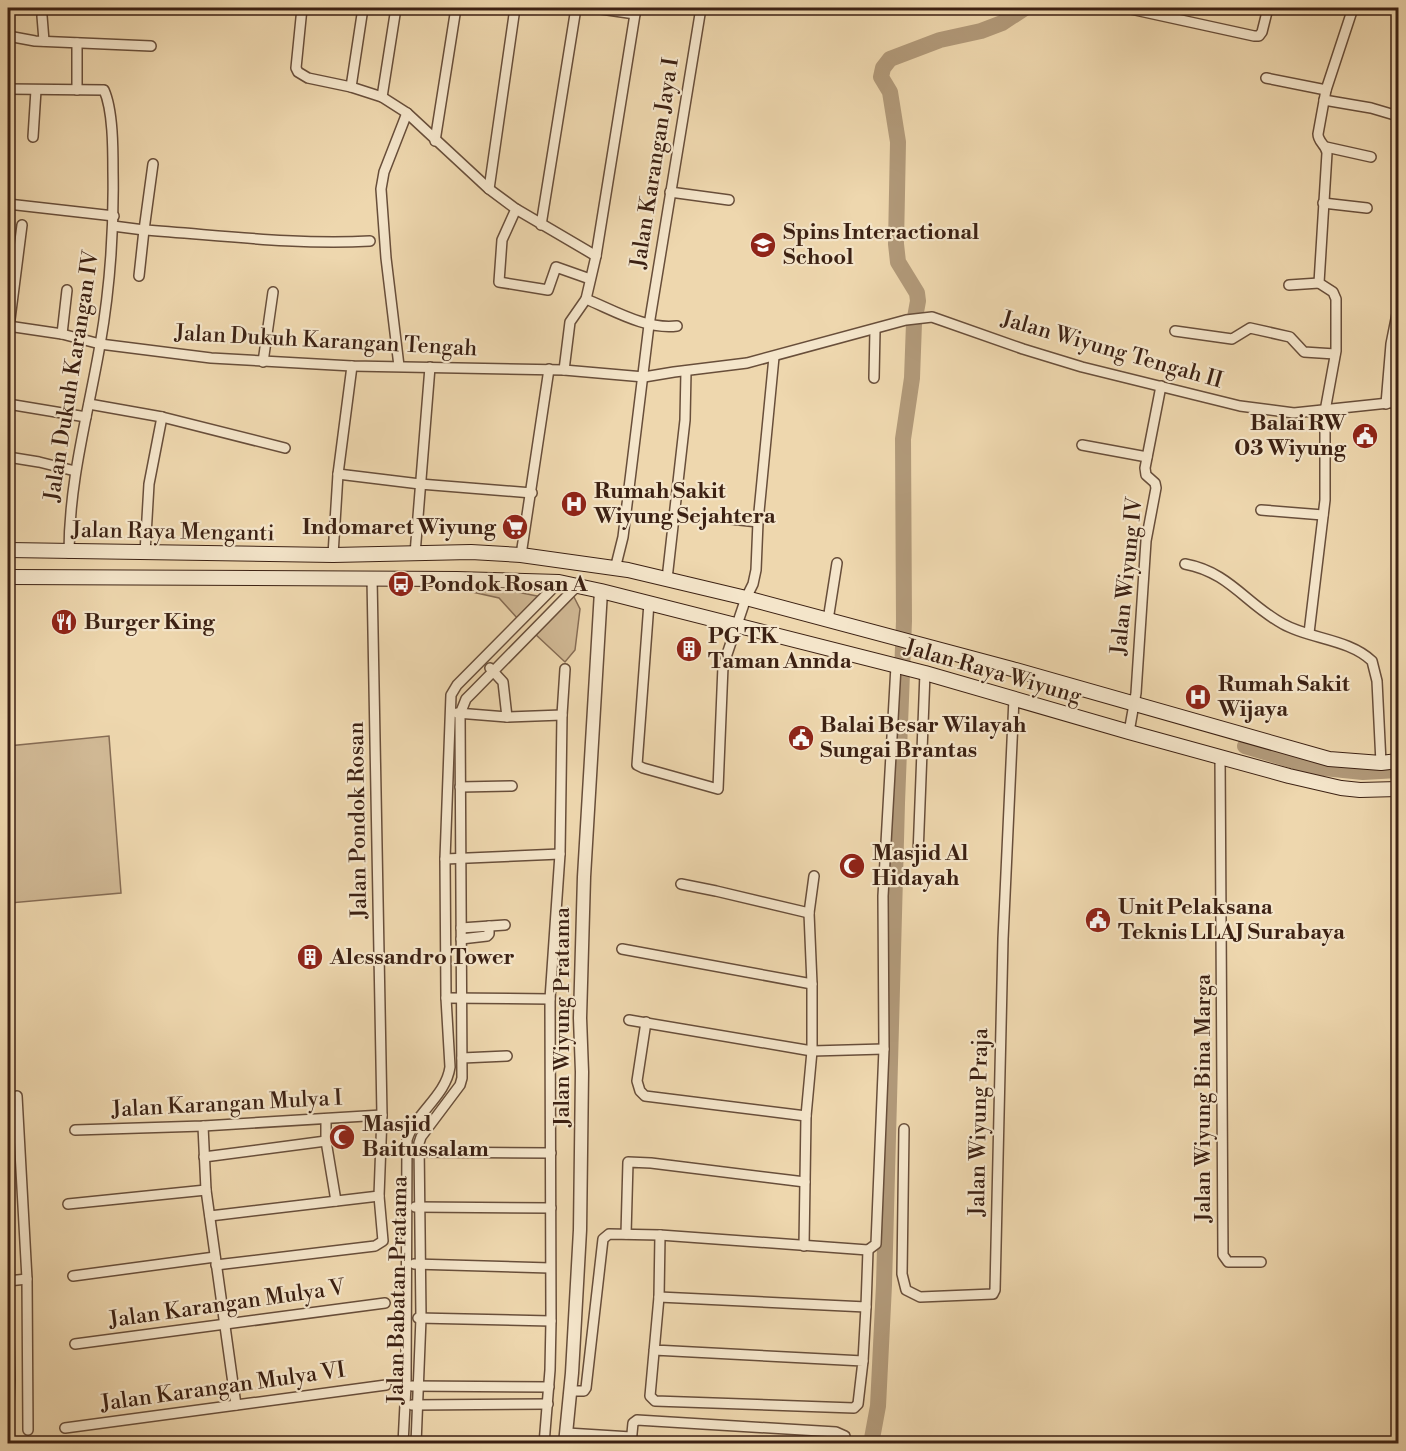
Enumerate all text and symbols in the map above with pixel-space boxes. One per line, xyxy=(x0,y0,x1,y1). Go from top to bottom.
street label: Jalan Karangan Jaya I xyxy=(625,55,685,271)
place label: Spins Interactional School xyxy=(783,219,979,271)
school or university icon: Spins Interactional School xyxy=(748,230,778,260)
street label: Jalan Dukuh Karangan IV xyxy=(39,248,105,504)
street label: Jalan Wiyung Tengah II xyxy=(997,305,1226,395)
street label: Jalan Dukuh Karangan Tengah xyxy=(173,320,478,362)
place label: Balai RW 03 Wiyung xyxy=(1234,410,1347,462)
public building icon: Balai RW 03 Wiyung xyxy=(1350,421,1380,451)
place label: Rumah Sakit Wiyung Sejahtera xyxy=(593,478,777,530)
hospital icon: Rumah Sakit Wiyung Sejahtera xyxy=(559,489,589,519)
street label: Jalan Wiyung IV xyxy=(1105,495,1149,657)
supermarket icon: Indomaret Wiyung xyxy=(500,512,530,542)
place label: Indomaret Wiyung xyxy=(302,514,497,541)
street label: Jalan Raya Menganti xyxy=(70,517,275,547)
bus stop icon: Pondok Rosan A xyxy=(386,569,416,599)
place label: Pondok Rosan A xyxy=(420,571,589,598)
restaurant icon: Burger King xyxy=(49,607,79,637)
place label: Burger King xyxy=(84,609,215,636)
place label: PG TK Taman Annda xyxy=(708,623,853,675)
building icon: PG TK Taman Annda xyxy=(674,634,704,664)
street label: Jalan Raya Wiyung xyxy=(900,634,1085,710)
place label: Rumah Sakit Wijaya xyxy=(1217,671,1350,723)
hospital icon: Rumah Sakit Wijaya xyxy=(1183,682,1213,712)
place label: Balai Besar Wilayah Sungai Brantas xyxy=(820,712,1027,764)
street label: Jalan Pondok Rosan xyxy=(343,721,373,920)
public building icon: Balai Besar Wilayah Sungai Brantas xyxy=(786,723,816,753)
place label: Masjid Al Hidayah xyxy=(872,840,968,892)
mosque icon: Masjid Al Hidayah xyxy=(837,851,867,881)
place label: Unit Pelaksana Teknis LLAJ Surabaya xyxy=(1118,894,1346,946)
public building icon: Unit Pelaksana Teknis LLAJ Surabaya xyxy=(1083,905,1113,935)
street label: Jalan Wiyung Pratama xyxy=(549,906,576,1128)
building icon: Alessandro Tower xyxy=(295,942,325,972)
place label: Alessandro Tower xyxy=(329,944,515,971)
street label: Jalan Wiyung Bina Marga xyxy=(1190,973,1217,1223)
street label: Jalan Wiyung Praja xyxy=(964,1027,994,1217)
street label: Jalan Karangan Mulya I xyxy=(110,1084,344,1124)
place label: Masjid Baitussalam xyxy=(362,1111,489,1163)
mosque icon: Masjid Baitussalam xyxy=(327,1122,357,1152)
street label: Jalan Babatan Pratama xyxy=(382,1175,414,1405)
street label: Jalan Karangan Mulya V xyxy=(106,1274,347,1334)
street label: Jalan Karangan Mulya VI xyxy=(98,1356,348,1418)

